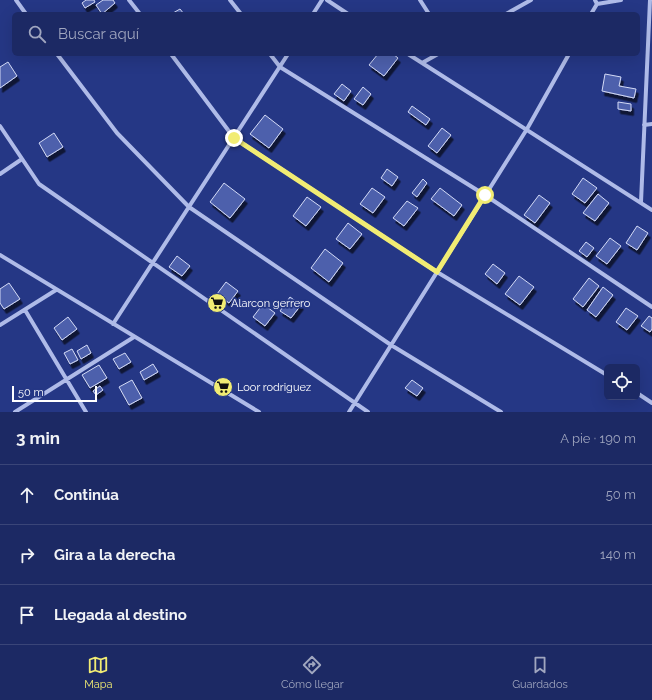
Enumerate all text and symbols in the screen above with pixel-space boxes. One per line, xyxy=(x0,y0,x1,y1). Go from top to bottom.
search box xyxy=(12,12,640,56)
icon: search xyxy=(26,23,48,45)
text: Buscar aquí xyxy=(58,25,139,43)
route end xyxy=(225,129,243,147)
route start xyxy=(476,186,494,204)
supermarket icon: Alarcon gerrero xyxy=(206,292,228,314)
place label: Alarcon gerrero xyxy=(231,297,311,310)
map controls xyxy=(604,364,640,400)
button: locate xyxy=(604,364,640,400)
supermarket icon: Loor rodriguez xyxy=(212,376,234,398)
place label: Loor rodriguez xyxy=(237,381,312,394)
scale bar xyxy=(12,384,97,403)
text: 50 m xyxy=(18,386,44,399)
text: 3 min xyxy=(16,428,60,448)
text: A pie · 190 m xyxy=(560,431,636,446)
icon: ahead xyxy=(16,484,38,506)
text: Continúa xyxy=(54,486,119,504)
text: 50 m xyxy=(606,487,636,502)
icon: right xyxy=(16,544,38,566)
text: Gira a la derecha xyxy=(54,546,175,564)
text: 140 m xyxy=(600,547,636,562)
icon: arrive xyxy=(16,604,38,626)
text: Llegada al destino xyxy=(54,606,187,624)
tab: Mapa xyxy=(84,654,113,691)
tab: Cómo llegar xyxy=(281,654,344,691)
tab: Guardados xyxy=(512,654,568,691)

